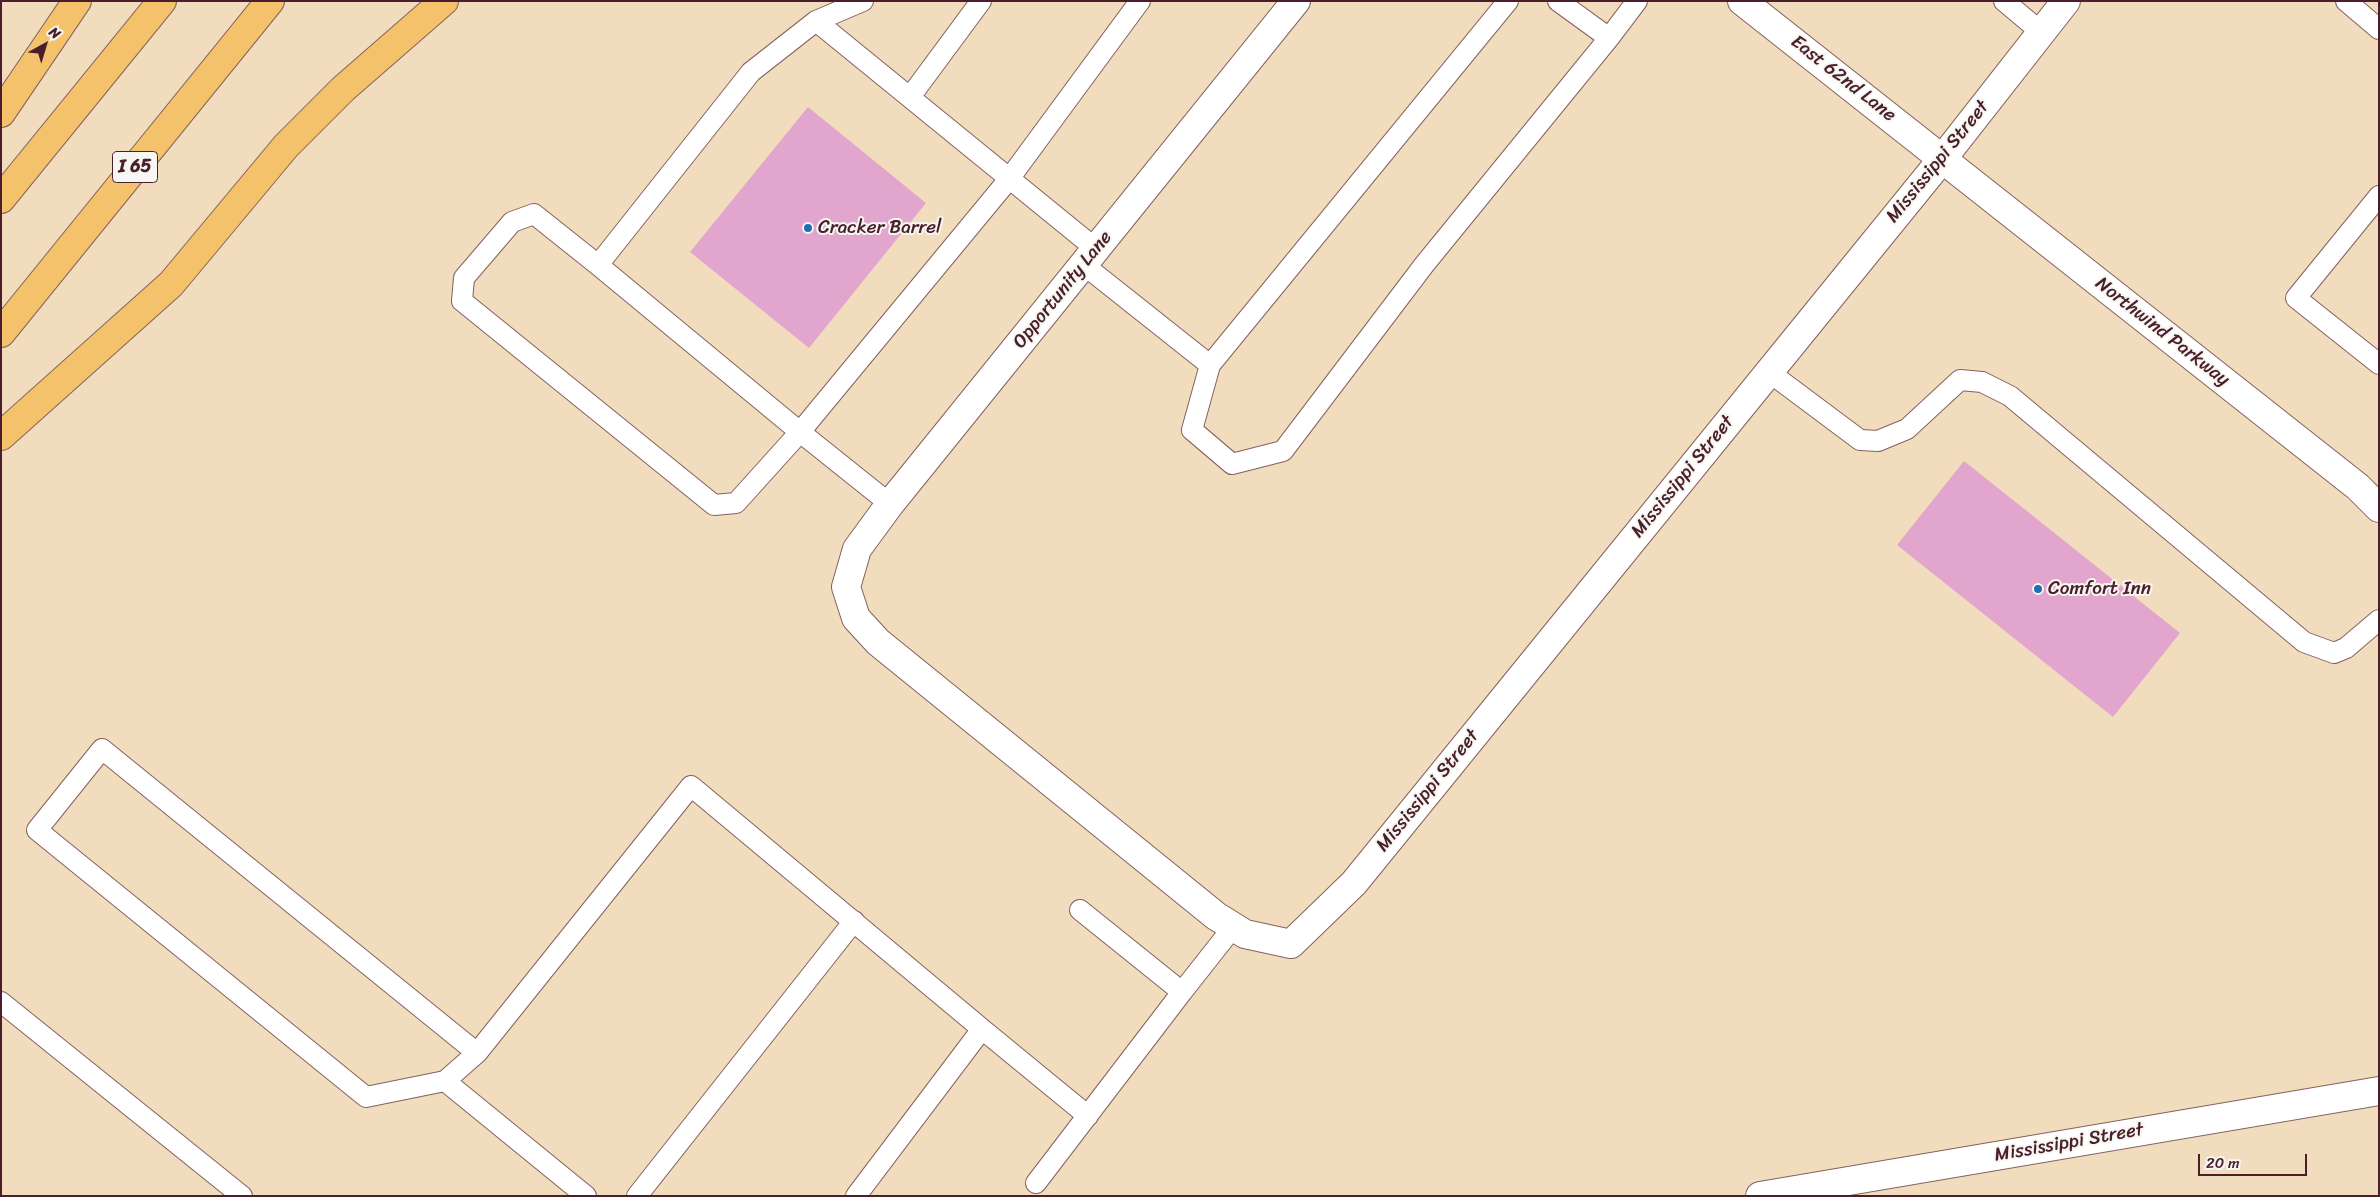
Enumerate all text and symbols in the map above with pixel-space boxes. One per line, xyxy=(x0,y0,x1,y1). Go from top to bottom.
north arrow xyxy=(20,20,70,70)
text: N xyxy=(43,20,66,46)
street label: East 62nd Lane xyxy=(1786,31,1900,127)
street label: Mississippi Street xyxy=(1882,96,1994,228)
road number: I 65 xyxy=(112,152,158,182)
place label: Cracker Barrel xyxy=(818,217,942,239)
marker: Cracker Barrel xyxy=(802,222,814,234)
street label: Opportunity Lane xyxy=(1009,227,1117,353)
street label: Northwind Parkway xyxy=(2090,273,2234,391)
street label: Mississippi Street xyxy=(1627,411,1739,543)
place label: Comfort Inn xyxy=(2048,578,2151,600)
marker: Comfort Inn xyxy=(2032,583,2044,595)
street label: Mississippi Street xyxy=(1372,725,1484,857)
street label: Mississippi Street xyxy=(1993,1119,2145,1167)
scale bar xyxy=(2200,1144,2309,1176)
text: 20 m xyxy=(2206,1150,2240,1176)

